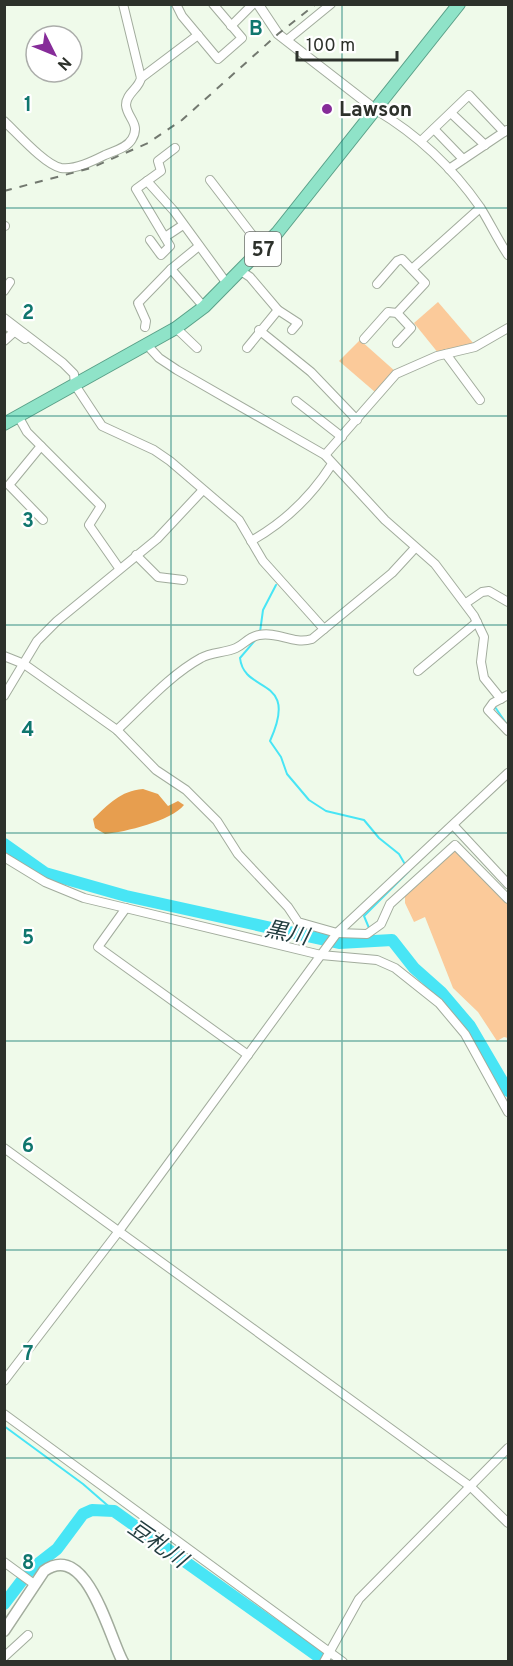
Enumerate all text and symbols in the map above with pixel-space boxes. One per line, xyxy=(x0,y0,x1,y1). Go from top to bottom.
text: B xyxy=(249,17,263,43)
north arrow xyxy=(24,24,84,84)
scale bar xyxy=(297,24,398,62)
text: 100 m xyxy=(306,35,355,58)
text: N xyxy=(52,52,75,74)
text: 1 xyxy=(24,93,32,119)
place label: Lawson xyxy=(339,97,412,124)
marker: Lawson xyxy=(320,102,334,116)
road number: 57 xyxy=(245,232,281,266)
text: 2 xyxy=(22,301,34,327)
text: 3 xyxy=(22,509,34,535)
text: 4 xyxy=(22,718,34,744)
water label: 黒川 xyxy=(262,917,313,953)
text: 5 xyxy=(22,926,34,952)
text: 6 xyxy=(22,1134,34,1160)
text: 7 xyxy=(23,1342,33,1368)
water label: 豆札川 xyxy=(122,1515,193,1576)
text: 8 xyxy=(22,1551,34,1577)

